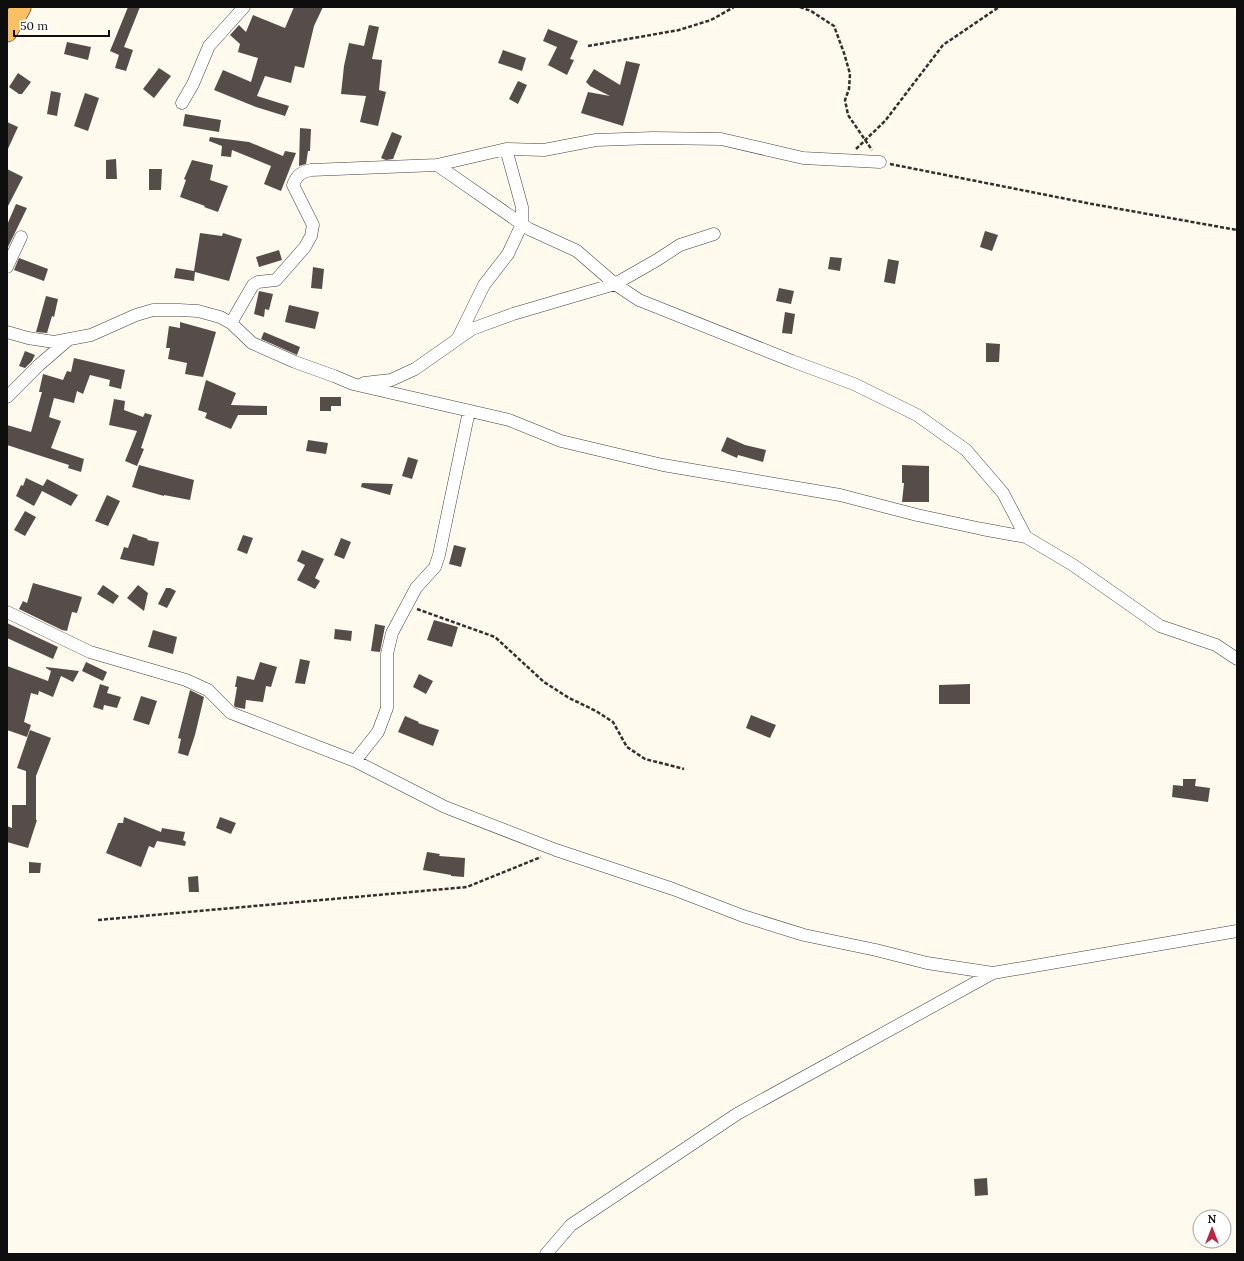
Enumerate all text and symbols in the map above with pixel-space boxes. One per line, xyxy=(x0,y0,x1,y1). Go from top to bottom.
scale bar xyxy=(14,12,109,38)
text: 50 m xyxy=(20,18,48,33)
north arrow xyxy=(1192,1209,1232,1249)
text: N xyxy=(1208,1212,1217,1226)

